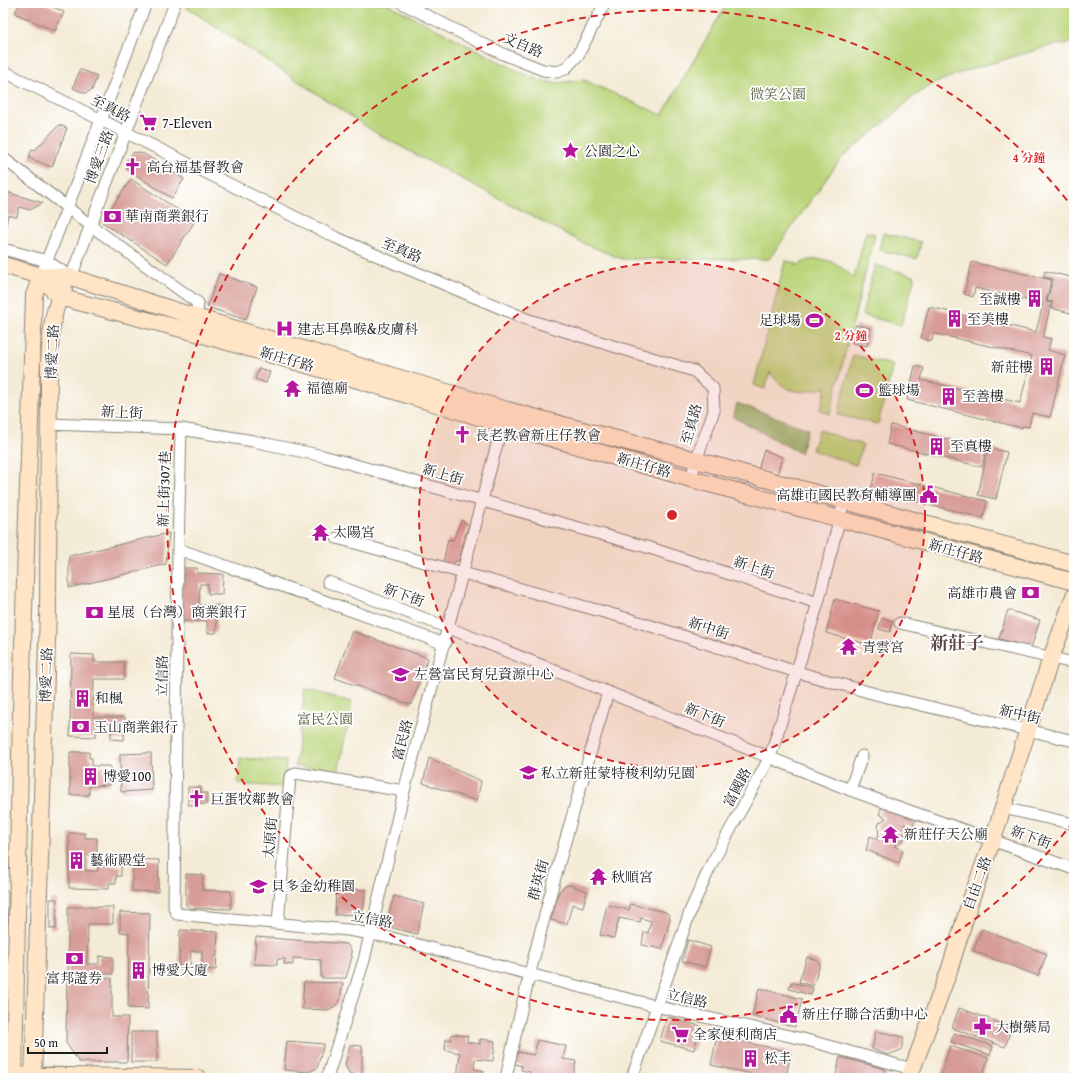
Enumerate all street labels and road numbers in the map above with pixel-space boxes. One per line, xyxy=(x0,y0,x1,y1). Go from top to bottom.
street label: 文自路 xyxy=(500,28,546,62)
street label: 至真路 xyxy=(88,90,134,126)
street label: 博愛三路 xyxy=(80,127,118,187)
street label: 至真路 xyxy=(379,233,425,267)
street label: 博愛二路 xyxy=(41,324,63,380)
street label: 新庄仔路 xyxy=(257,342,317,376)
street label: 新上街 xyxy=(101,401,143,423)
street label: 至真路 xyxy=(676,401,706,447)
street label: 新庄仔路 xyxy=(614,448,674,482)
street label: 新上街307巷 xyxy=(153,451,175,527)
street label: 新上街 xyxy=(420,459,466,489)
street label: 新庄仔路 xyxy=(926,534,986,568)
street label: 新上街 xyxy=(731,551,777,583)
street label: 新下街 xyxy=(381,578,427,612)
street label: 新中街 xyxy=(686,612,732,644)
street label: 博愛二路 xyxy=(35,647,57,703)
street label: 立信路 xyxy=(152,655,172,697)
street label: 新下街 xyxy=(682,698,728,732)
street label: 新中街 xyxy=(997,700,1043,728)
street label: 富民路 xyxy=(387,717,417,763)
street label: 富國路 xyxy=(718,764,756,810)
street label: 太原街 xyxy=(258,816,282,860)
street label: 新下街 xyxy=(1008,820,1054,854)
street label: 自由二路 xyxy=(958,853,996,913)
street label: 群英街 xyxy=(523,857,553,903)
street label: 立信路 xyxy=(350,906,394,932)
street label: 立信路 xyxy=(664,984,710,1012)

